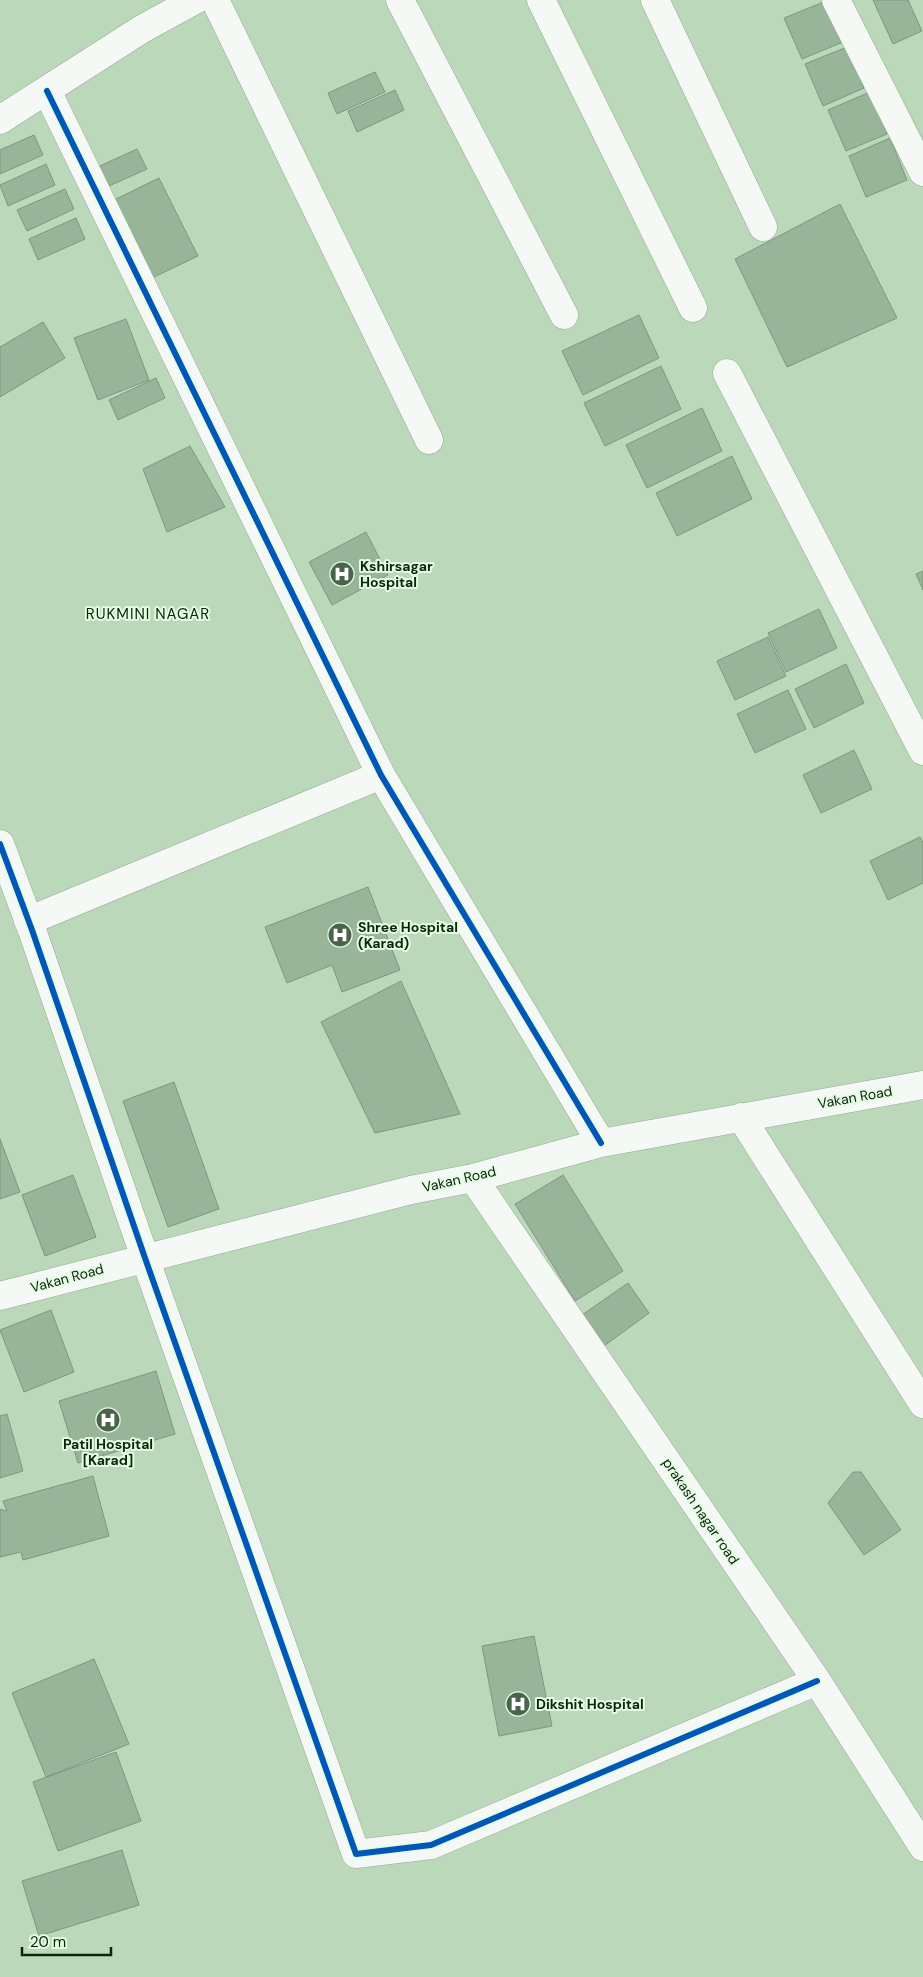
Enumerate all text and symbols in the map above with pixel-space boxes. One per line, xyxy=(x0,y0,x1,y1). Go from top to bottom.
place label: Kshirsagar Hospital xyxy=(360,557,433,591)
hospital icon: Kshirsagar Hospital xyxy=(329,561,355,587)
district label: RUKMINI NAGAR xyxy=(86,604,210,624)
place label: Shree Hospital (Karad) xyxy=(358,918,458,952)
hospital icon: Shree Hospital (Karad) xyxy=(327,922,353,948)
street label: Vakan Road xyxy=(816,1082,894,1112)
street label: Vakan Road xyxy=(420,1162,498,1196)
street label: Vakan Road xyxy=(28,1260,106,1296)
hospital icon: Patil Hospital [Karad] xyxy=(95,1407,121,1433)
place label: Patil Hospital [Karad] xyxy=(63,1435,153,1469)
street label: prakash nagar road xyxy=(659,1454,743,1568)
hospital icon: Dikshit Hospital xyxy=(505,1691,531,1717)
place label: Dikshit Hospital xyxy=(536,1695,644,1713)
scale bar xyxy=(22,1924,111,1956)
text: 20 m xyxy=(30,1932,66,1952)

